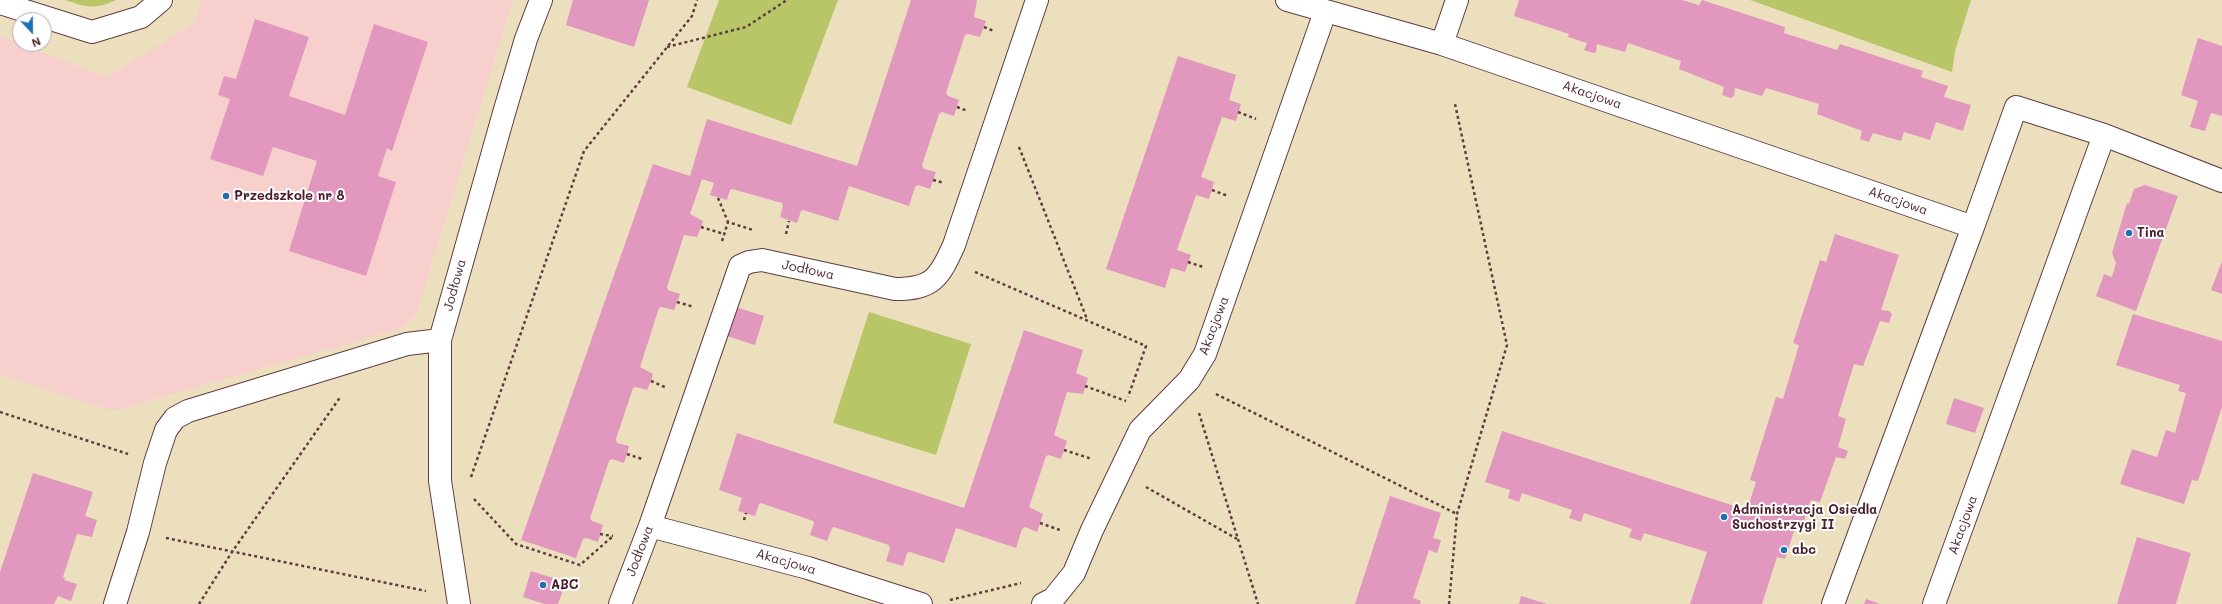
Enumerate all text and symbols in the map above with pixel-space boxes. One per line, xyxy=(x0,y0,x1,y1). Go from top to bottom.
north arrow xyxy=(12,12,52,52)
text: N xyxy=(30,34,43,51)
street label: Akacjowa xyxy=(1560,78,1624,112)
street label: Akacjowa xyxy=(1866,184,1930,218)
place label: Przedszkole nr 8 xyxy=(234,188,345,204)
marker: Przedszkole nr 8 xyxy=(221,191,231,201)
place label: Tina xyxy=(2137,225,2165,241)
marker: Tina xyxy=(2124,228,2134,238)
street label: Jodłowa xyxy=(441,257,469,313)
street label: Jodłowa xyxy=(780,257,836,283)
street label: Akacjowa xyxy=(1196,294,1232,358)
street label: Akacjowa xyxy=(1945,493,1981,557)
place label: Administracja Osiedla Suchostrzygi II xyxy=(1732,502,1877,533)
marker: Administracja Osiedla Suchostrzygi II xyxy=(1719,512,1729,522)
street label: Jodłowa xyxy=(623,523,657,579)
place label: abc xyxy=(1792,542,1816,558)
marker: abc xyxy=(1779,545,1789,555)
street label: Akacjowa xyxy=(754,546,818,578)
place label: ABC xyxy=(551,577,578,593)
marker: ABC xyxy=(538,580,548,590)

